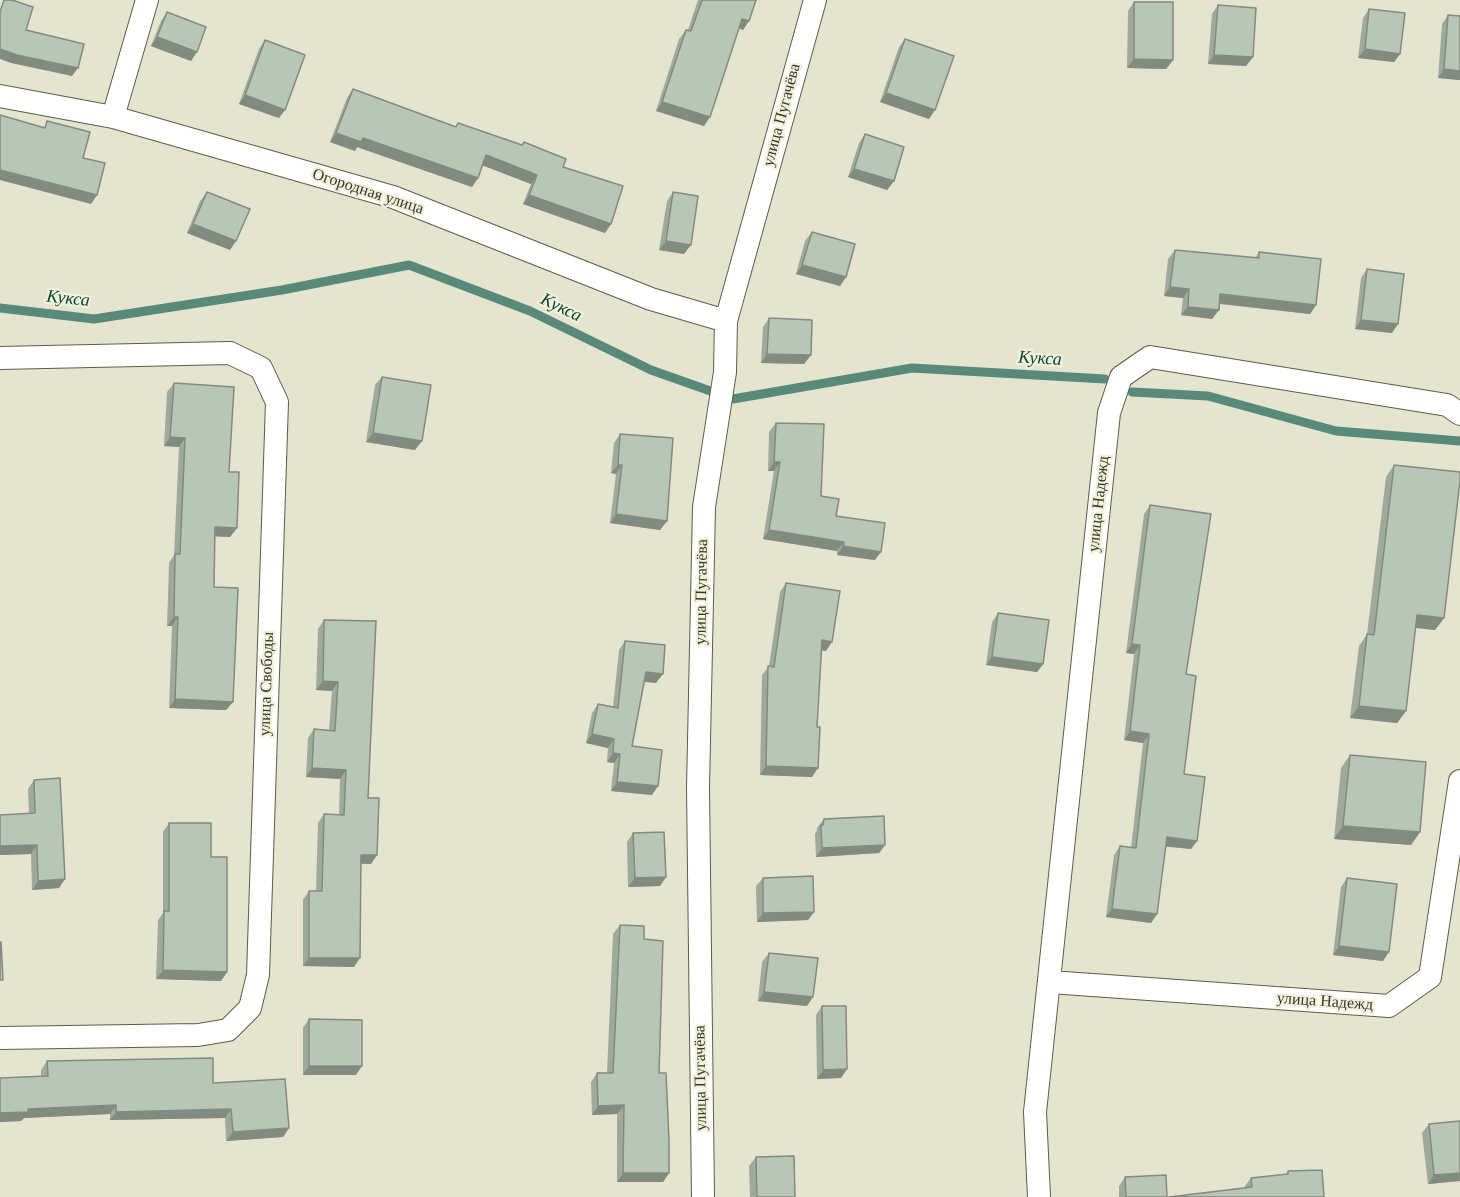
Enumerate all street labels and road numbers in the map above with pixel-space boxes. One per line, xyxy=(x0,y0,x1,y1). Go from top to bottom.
street label: улица Пугачёва xyxy=(759,61,805,169)
street label: Огородная улица xyxy=(310,165,426,219)
street label: улица Надежд xyxy=(1084,455,1114,553)
street label: улица Пугачёва xyxy=(691,539,713,645)
street label: улица Свободы xyxy=(256,632,278,736)
street label: улица Надежд xyxy=(1276,989,1374,1015)
street label: улица Пугачёва xyxy=(690,1025,712,1131)

